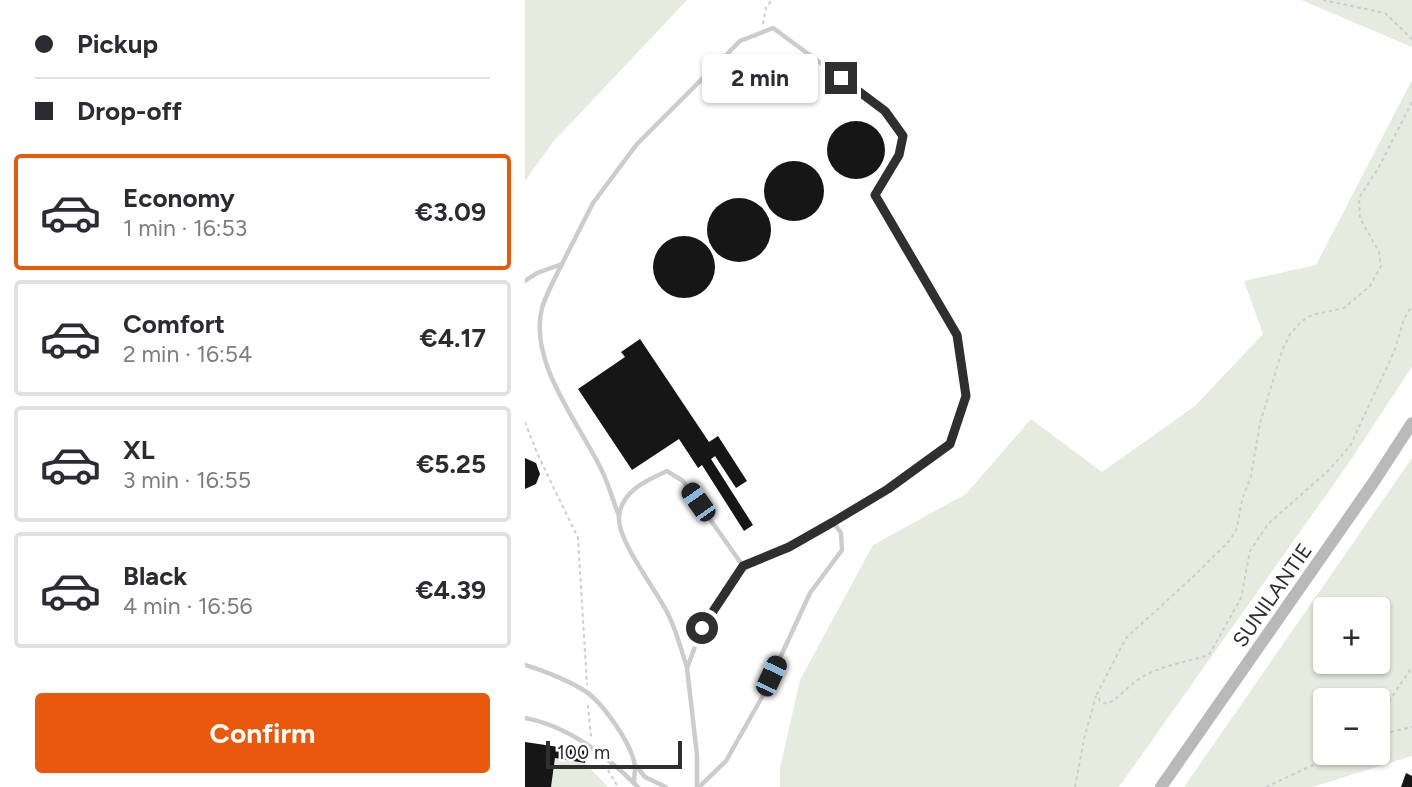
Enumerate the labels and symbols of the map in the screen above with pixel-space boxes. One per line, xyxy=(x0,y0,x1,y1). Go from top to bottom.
callout: 2 min xyxy=(701,54,817,102)
route end xyxy=(825,62,857,94)
car xyxy=(678,479,719,525)
street label: SUNILANTIE xyxy=(1227,538,1317,652)
route start xyxy=(686,612,718,644)
car xyxy=(753,653,790,699)
scale bar xyxy=(546,738,683,770)

